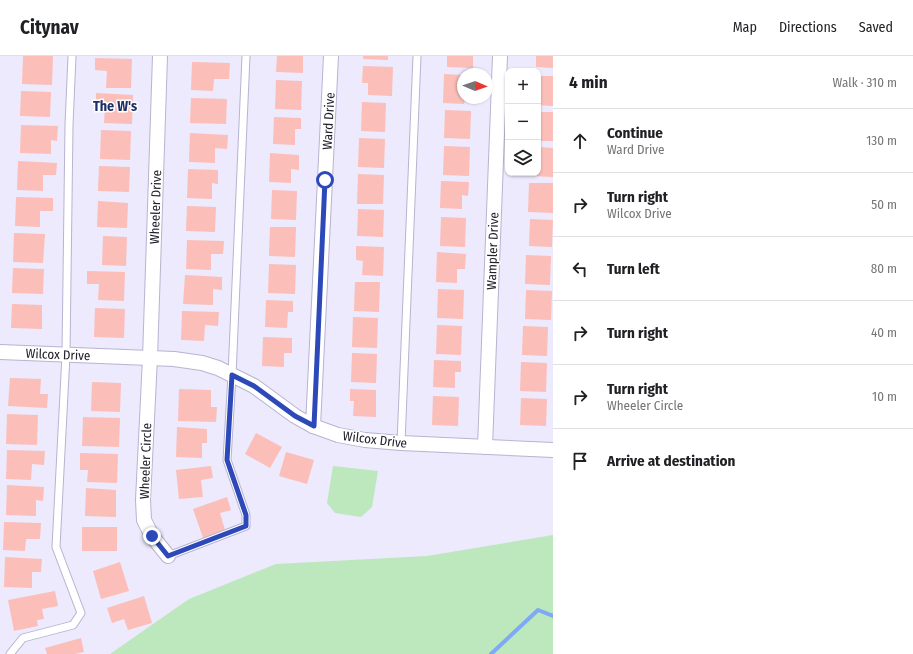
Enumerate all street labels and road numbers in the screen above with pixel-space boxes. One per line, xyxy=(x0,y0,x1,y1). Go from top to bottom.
street label: Ward Drive xyxy=(320,92,337,150)
street label: Wheeler Drive xyxy=(147,170,164,244)
street label: Wampler Drive xyxy=(484,212,501,290)
street label: Wilcox Drive xyxy=(25,346,91,363)
street label: Wheeler Circle xyxy=(137,423,154,499)
street label: Wilcox Drive xyxy=(342,428,408,451)

